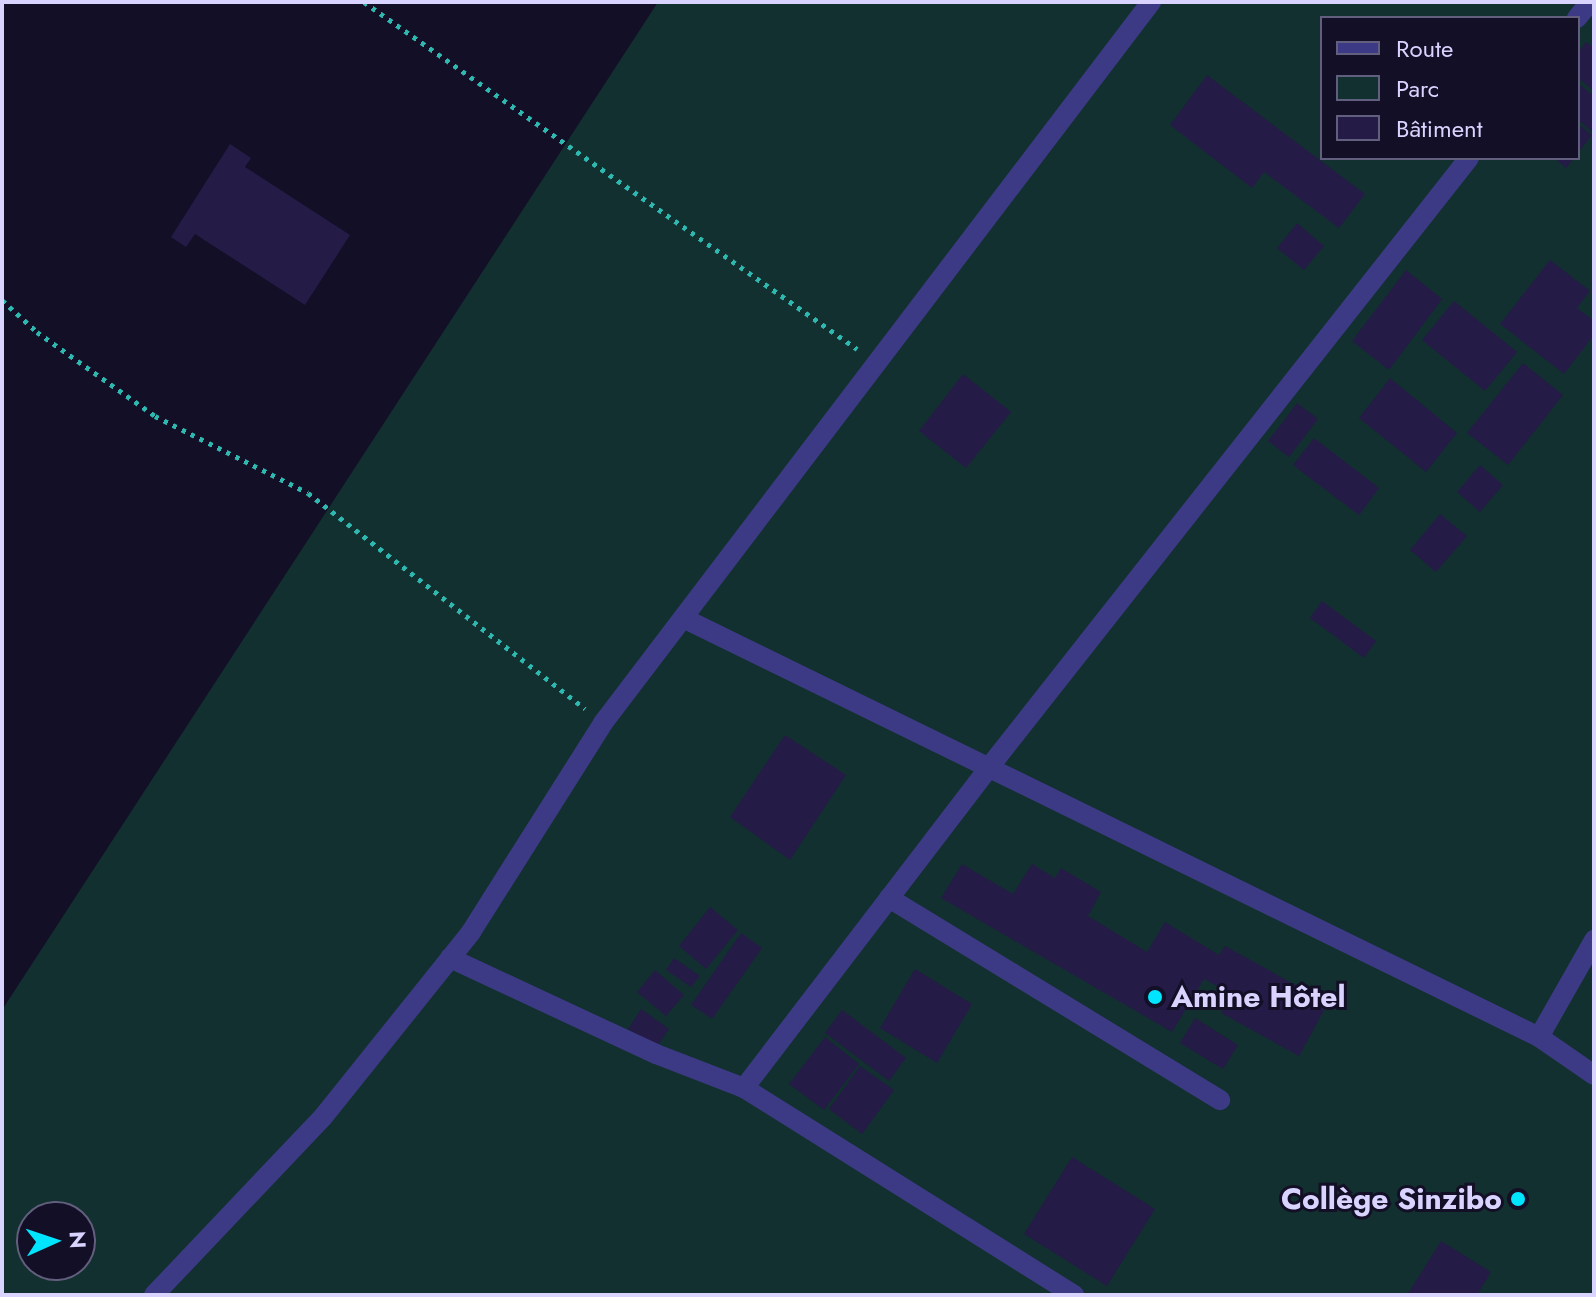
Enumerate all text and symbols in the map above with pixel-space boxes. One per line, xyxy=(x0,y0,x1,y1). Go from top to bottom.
legend xyxy=(1320,16,1580,160)
text: Route xyxy=(1396,31,1453,66)
text: Parc xyxy=(1396,71,1439,106)
text: Bâtiment xyxy=(1396,111,1482,146)
place label: Amine Hôtel xyxy=(1171,979,1345,1015)
marker: Amine Hôtel xyxy=(1146,988,1164,1006)
place label: Collège Sinzibo xyxy=(1281,1181,1502,1217)
marker: Collège Sinzibo xyxy=(1509,1190,1527,1208)
north arrow xyxy=(16,1201,96,1281)
text: N xyxy=(62,1230,94,1249)

